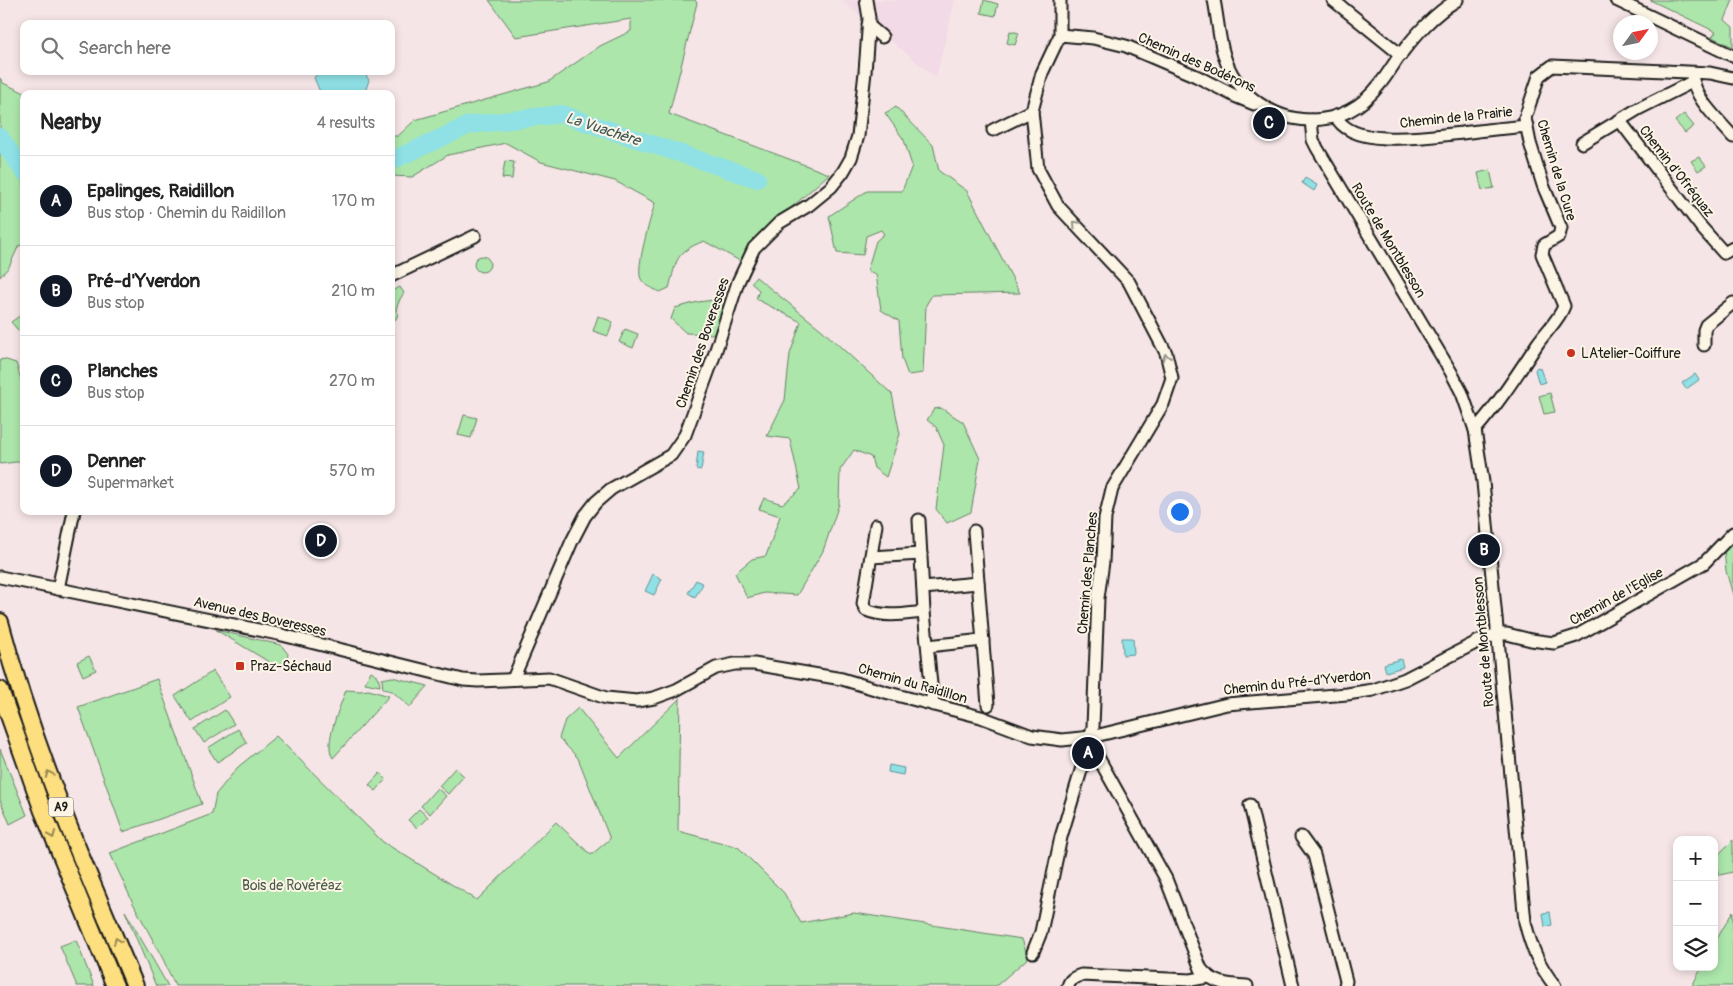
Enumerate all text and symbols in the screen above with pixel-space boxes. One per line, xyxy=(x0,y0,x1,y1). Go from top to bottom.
north arrow xyxy=(1613,15,1658,60)
search box xyxy=(20,20,395,75)
street label: Chemin des Bodérons xyxy=(1135,29,1259,96)
icon: search xyxy=(38,34,66,62)
text: Search here xyxy=(78,36,171,60)
street label: Chemin de la Prairie xyxy=(1399,103,1513,132)
pin: C xyxy=(1253,104,1285,142)
water label: La Vuachère xyxy=(563,108,644,151)
text: Nearby xyxy=(40,109,101,136)
text: 4 results xyxy=(317,113,375,133)
street label: Chemin de la Cure xyxy=(1533,118,1580,223)
street label: Chemin d'Ofréquaz xyxy=(1636,122,1718,221)
text: Epalinges, Raidillon xyxy=(87,179,234,203)
street label: Route de Montblesson xyxy=(1348,180,1430,301)
text: A xyxy=(51,191,61,211)
text: 170 m xyxy=(332,191,375,211)
text: Bus stop · Chemin du Raidillon xyxy=(87,203,286,223)
one-way arrow xyxy=(1073,221,1082,230)
text: Pré-d'Yverdon xyxy=(87,269,200,293)
street label: Chemin des Boveresses xyxy=(672,275,733,411)
text: B xyxy=(51,281,61,301)
text: 210 m xyxy=(331,281,375,301)
text: Bus stop xyxy=(87,293,145,313)
place label: LAtelier-Coiffure xyxy=(1581,345,1681,362)
marker: LAtelier-Coiffure xyxy=(1565,347,1577,359)
one-way arrow xyxy=(1162,354,1172,362)
text: Planches xyxy=(87,359,157,383)
text: C xyxy=(51,371,61,391)
text: 270 m xyxy=(329,371,375,391)
text: Bus stop xyxy=(87,383,145,403)
text: Denner xyxy=(87,449,146,473)
text: D xyxy=(51,461,61,481)
text: 570 m xyxy=(329,461,375,481)
text: Supermarket xyxy=(87,473,174,493)
your location xyxy=(1167,499,1193,525)
street label: Chemin des Planches xyxy=(1074,510,1101,635)
pin: D xyxy=(305,522,337,560)
pin: B xyxy=(1468,531,1500,569)
street label: Chemin de l'Eglise xyxy=(1567,564,1666,629)
street label: Route de Montblesson xyxy=(1469,576,1498,708)
street label: Avenue des Boveresses xyxy=(192,593,328,640)
place label: Praz-Séchaud xyxy=(250,658,332,675)
marker: Praz-Séchaud xyxy=(234,660,246,672)
street label: Chemin du Raidillon xyxy=(856,660,970,707)
street label: Chemin du Pré-d'Yverdon xyxy=(1223,666,1372,699)
pin: A xyxy=(1072,734,1104,772)
one-way arrow xyxy=(45,770,55,779)
road number: A9 xyxy=(48,798,74,816)
one-way arrow xyxy=(46,830,57,839)
map controls xyxy=(1673,836,1718,971)
button: + xyxy=(1673,836,1718,881)
park label: Bois de Rovéréaz xyxy=(242,877,342,894)
button: − xyxy=(1673,881,1718,926)
button: layers xyxy=(1673,926,1718,971)
one-way arrow xyxy=(112,937,123,946)

